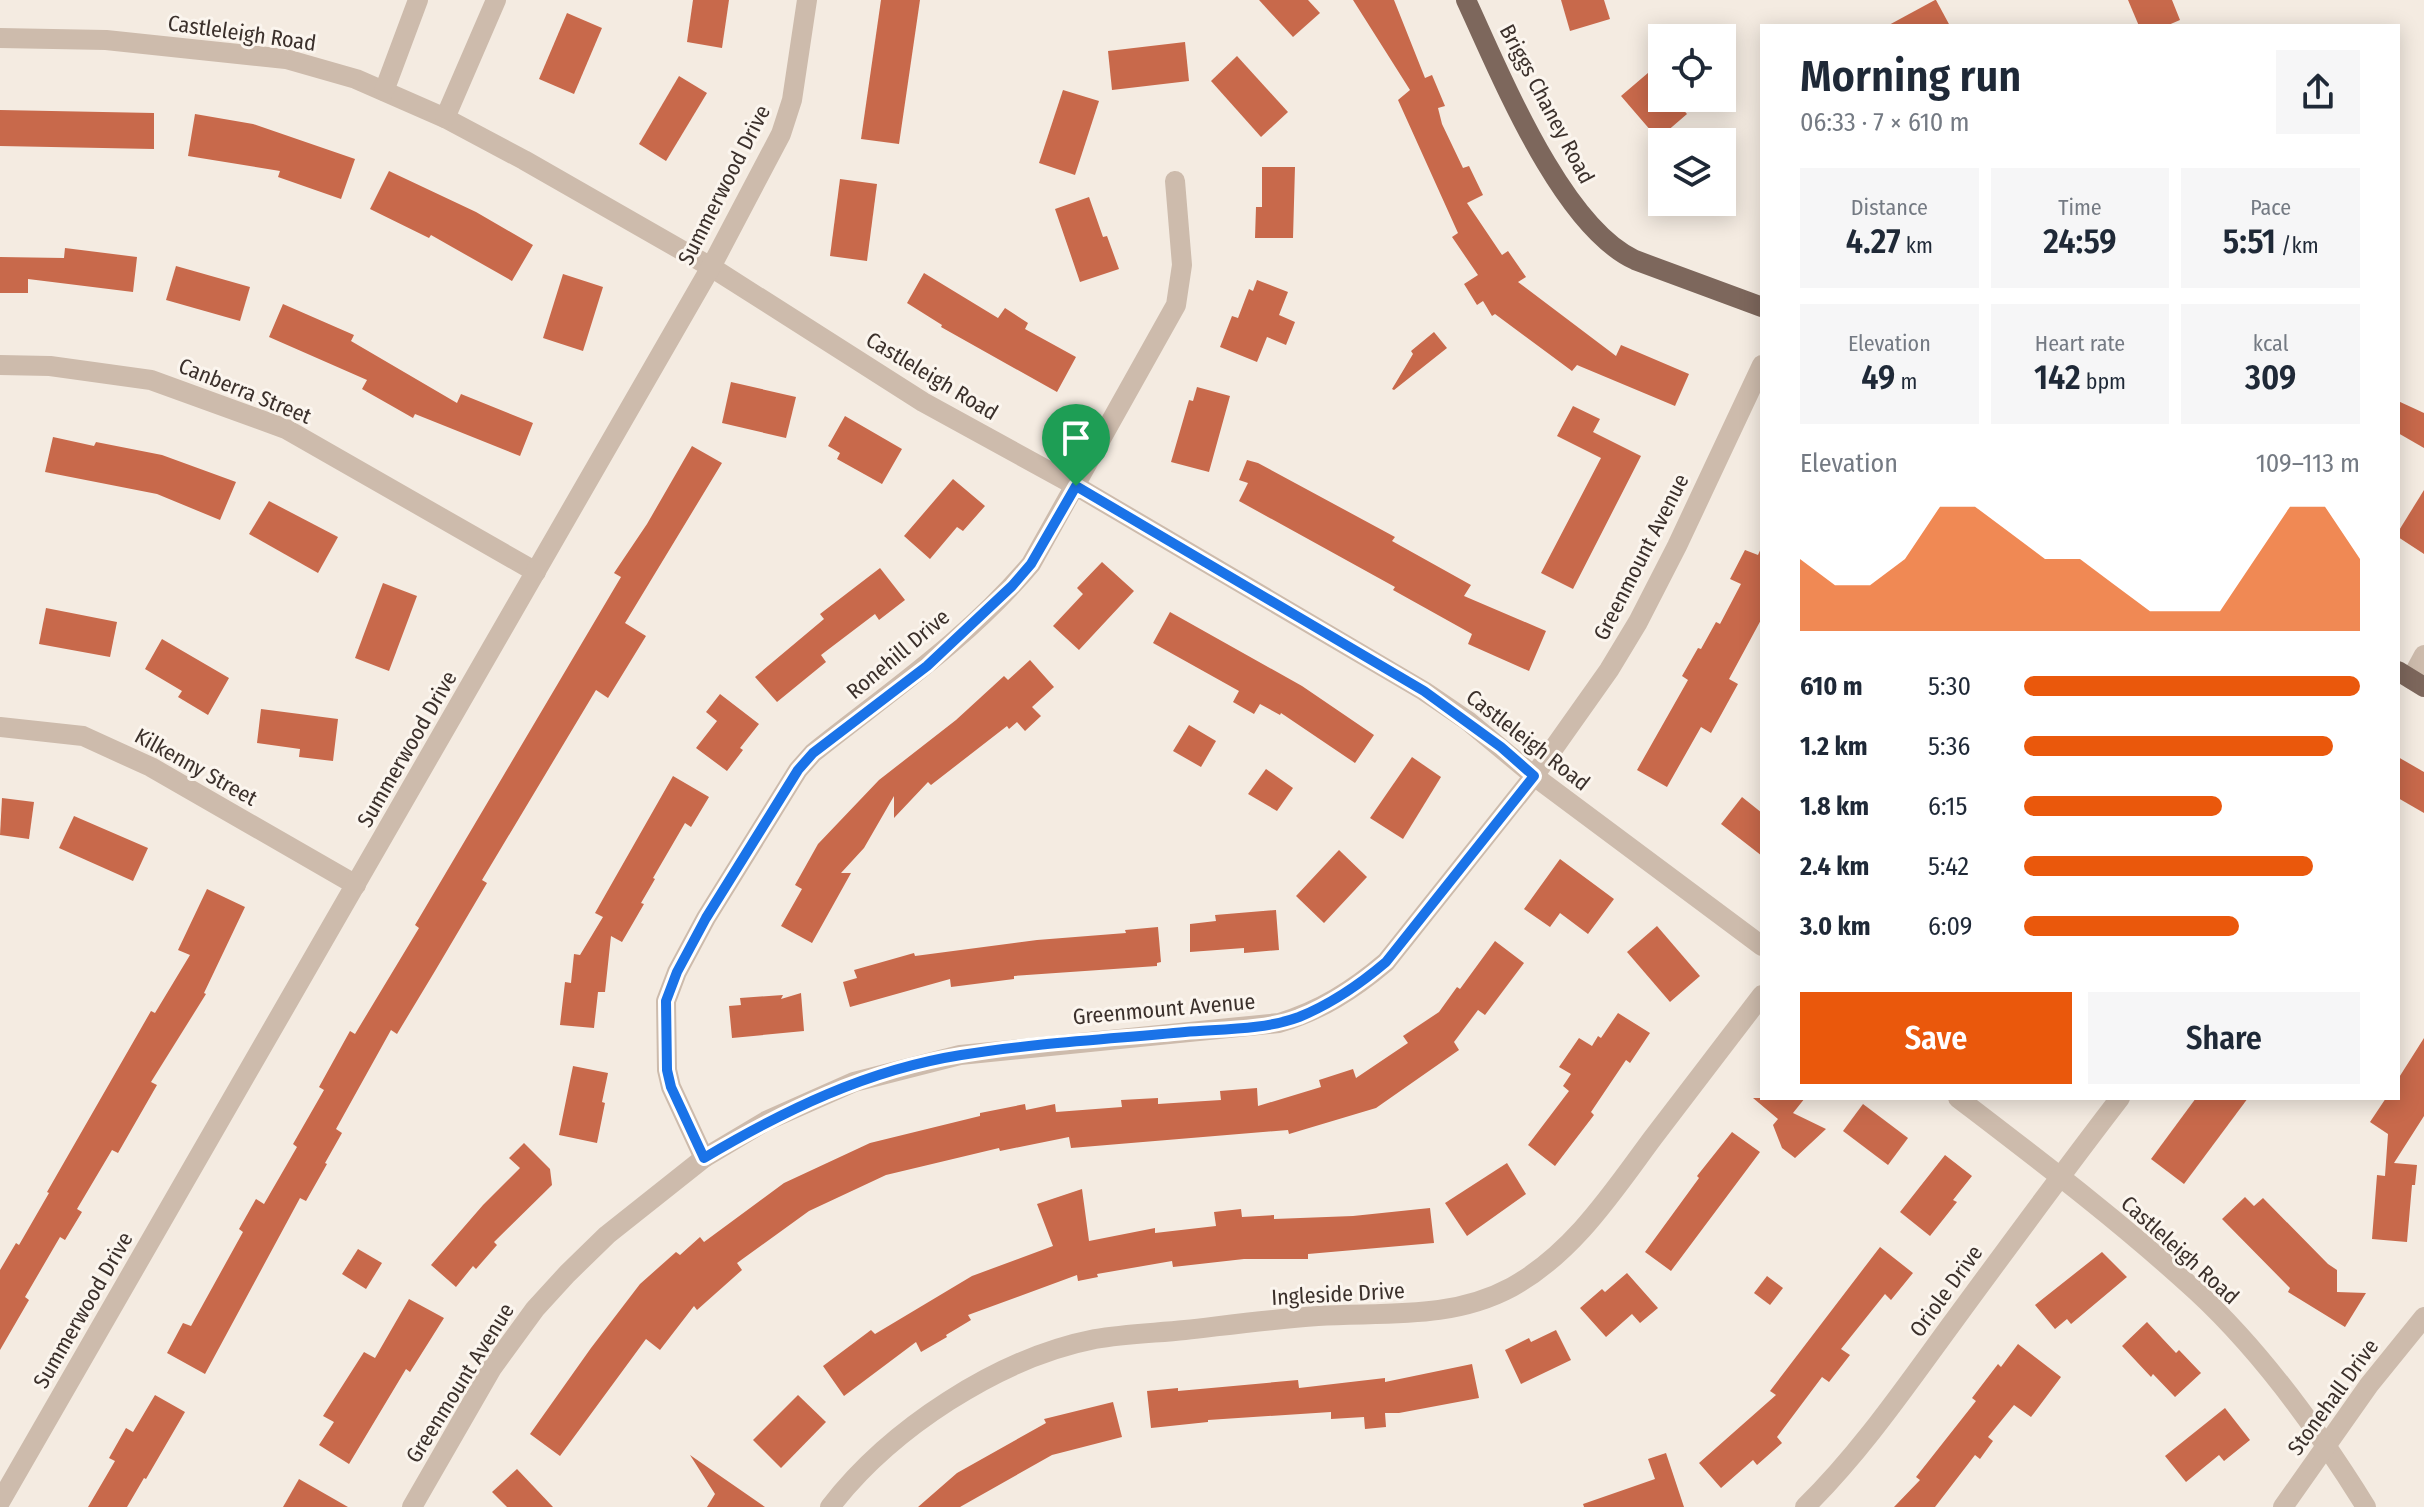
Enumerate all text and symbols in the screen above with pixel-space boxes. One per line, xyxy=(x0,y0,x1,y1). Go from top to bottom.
street label: Castleleigh Road xyxy=(166,9,318,57)
street label: Briggs Chaney Road xyxy=(1494,20,1600,188)
map controls xyxy=(1648,24,1736,216)
button: locate xyxy=(1648,24,1736,112)
text: Morning run xyxy=(1800,50,2021,103)
button: share xyxy=(2276,50,2360,134)
street label: Summerwood Drive xyxy=(672,101,776,269)
text: 06:33 · 7 × 610 m xyxy=(1800,107,1969,138)
button: layers xyxy=(1648,128,1736,216)
text: Distance xyxy=(1851,194,1928,221)
text: Time xyxy=(2058,194,2102,221)
text: Pace xyxy=(2250,194,2291,221)
text: 4.27 xyxy=(1846,221,1900,262)
text: 24:59 xyxy=(2043,221,2117,262)
text: 5:51 xyxy=(2223,221,2276,262)
text: km xyxy=(1900,232,1933,259)
text: /km xyxy=(2276,232,2319,259)
street label: Castleleigh Road xyxy=(861,326,1003,426)
text: Elevation xyxy=(1848,330,1931,357)
text: Heart rate xyxy=(2035,330,2125,357)
text: kcal xyxy=(2253,330,2288,357)
street label: Canberra Street xyxy=(175,352,316,430)
text: 49 xyxy=(1861,357,1895,398)
text: 142 xyxy=(2034,357,2081,398)
text: 309 xyxy=(2245,357,2296,398)
text: m xyxy=(1895,368,1917,395)
text: bpm xyxy=(2081,368,2126,395)
pin xyxy=(1042,404,1110,486)
icon: arrive xyxy=(1054,416,1098,460)
text: Elevation xyxy=(1800,448,1898,479)
text: 109–113 m xyxy=(2256,448,2360,479)
street label: Greenmount Avenue xyxy=(1587,469,1695,645)
street label: Ronehill Drive xyxy=(841,603,955,705)
street label: Summerwood Drive xyxy=(351,666,463,832)
text: 610 m xyxy=(1800,671,1863,702)
text: 5:30 xyxy=(1928,671,1971,702)
street label: Castleleigh Road xyxy=(1461,683,1595,797)
street label: Kilkenny Street xyxy=(130,722,263,812)
text: 1.2 km xyxy=(1800,731,1867,762)
text: 5:36 xyxy=(1928,731,1970,762)
text: 1.8 km xyxy=(1800,791,1869,822)
text: 6:15 xyxy=(1928,791,1967,822)
text: 2.4 km xyxy=(1800,851,1869,882)
text: 5:42 xyxy=(1928,851,1969,882)
text: 3.0 km xyxy=(1800,911,1871,942)
text: 6:09 xyxy=(1928,911,1972,942)
street label: Greenmount Avenue xyxy=(1072,988,1256,1030)
button: Save xyxy=(1800,992,2072,1084)
button: Share xyxy=(2088,992,2360,1084)
street label: Castleleigh Road xyxy=(2115,1190,2245,1310)
street label: Summerwood Drive xyxy=(27,1227,139,1393)
street label: Oriole Drive xyxy=(1904,1240,1988,1342)
street label: Ingleside Drive xyxy=(1271,1277,1405,1311)
street label: Greenmount Avenue xyxy=(400,1298,520,1468)
street label: Stonehall Drive xyxy=(2282,1334,2384,1460)

